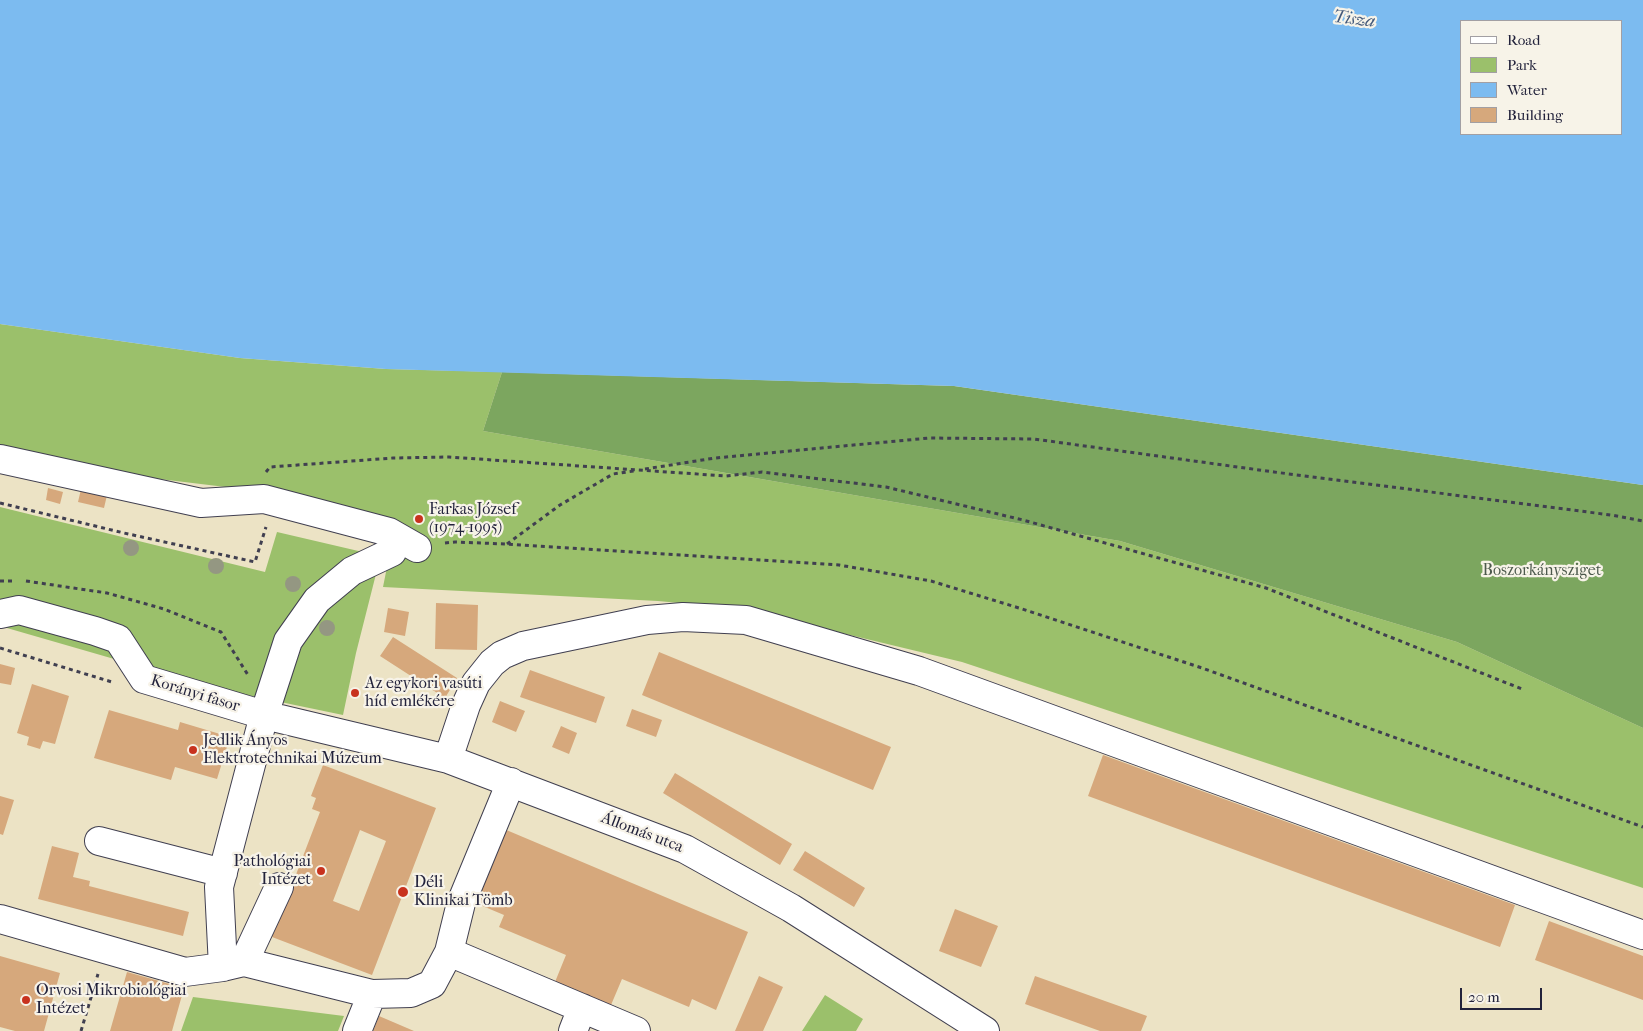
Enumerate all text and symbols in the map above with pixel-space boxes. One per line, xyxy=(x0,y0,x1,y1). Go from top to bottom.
water label: Tisza xyxy=(1332,7,1376,33)
legend xyxy=(1460,20,1623,135)
text: Road xyxy=(1507,31,1540,49)
text: Park xyxy=(1507,56,1537,74)
text: Water xyxy=(1507,81,1547,99)
text: Building xyxy=(1507,106,1563,124)
place label: Farkas József (1974-1995) xyxy=(429,500,516,538)
marker: Farkas József (1974-1995) xyxy=(413,513,425,525)
park label: Boszorkánysziget xyxy=(1483,561,1601,581)
street label: Korányi fasor xyxy=(148,671,242,717)
place label: Az egykori vasúti híd emlékére xyxy=(365,674,482,712)
marker: Az egykori vasúti híd emlékére xyxy=(349,687,361,699)
place label: Jedlik Ányos Elektrotechnikai Múzeum xyxy=(203,731,382,769)
marker: Jedlik Ányos Elektrotechnikai Múzeum xyxy=(187,744,199,756)
street label: Állomás utca xyxy=(598,809,686,857)
place label: Pathológiai Intézet xyxy=(234,852,311,890)
marker: Pathológiai Intézet xyxy=(315,865,327,877)
place label: Déli Klinikai Tömb xyxy=(414,873,513,911)
marker: Déli Klinikai Tömb xyxy=(396,885,410,899)
scale bar xyxy=(1463,978,1546,1010)
place label: Orvosi Mikrobiológiai Intézet xyxy=(36,981,187,1019)
text: 20 m xyxy=(1468,988,1500,1006)
marker: Orvosi Mikrobiológiai Intézet xyxy=(20,994,32,1006)

